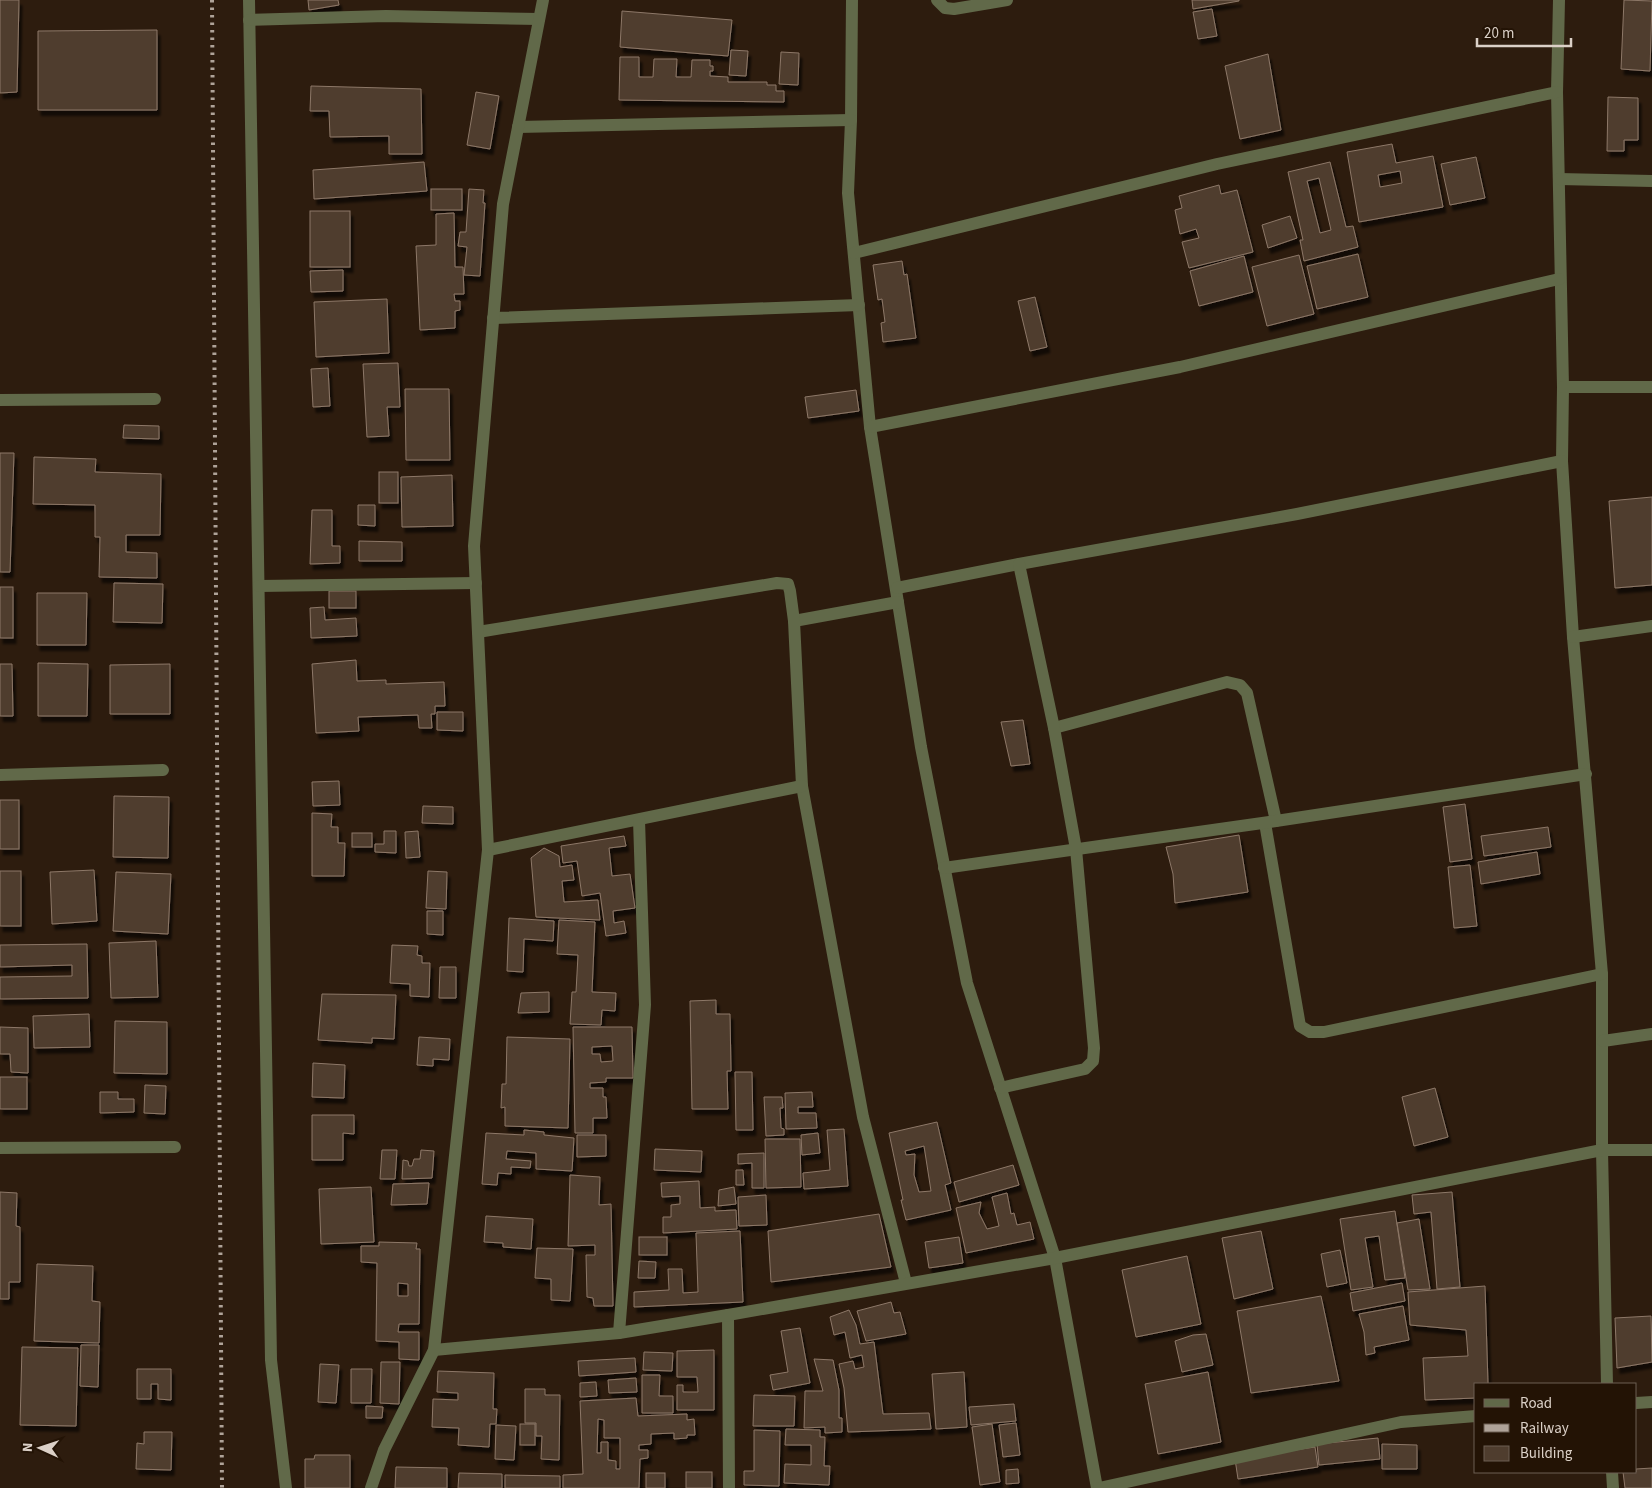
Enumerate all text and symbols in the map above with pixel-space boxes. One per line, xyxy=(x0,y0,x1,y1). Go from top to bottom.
scale bar xyxy=(1477,15,1571,47)
text: 20 m xyxy=(1484,23,1514,44)
legend xyxy=(1474,1383,1637,1473)
text: Road xyxy=(1520,1393,1552,1414)
text: Railway xyxy=(1520,1418,1569,1439)
north arrow xyxy=(15,1423,65,1473)
text: N xyxy=(18,1442,38,1453)
text: Building xyxy=(1520,1443,1573,1464)

